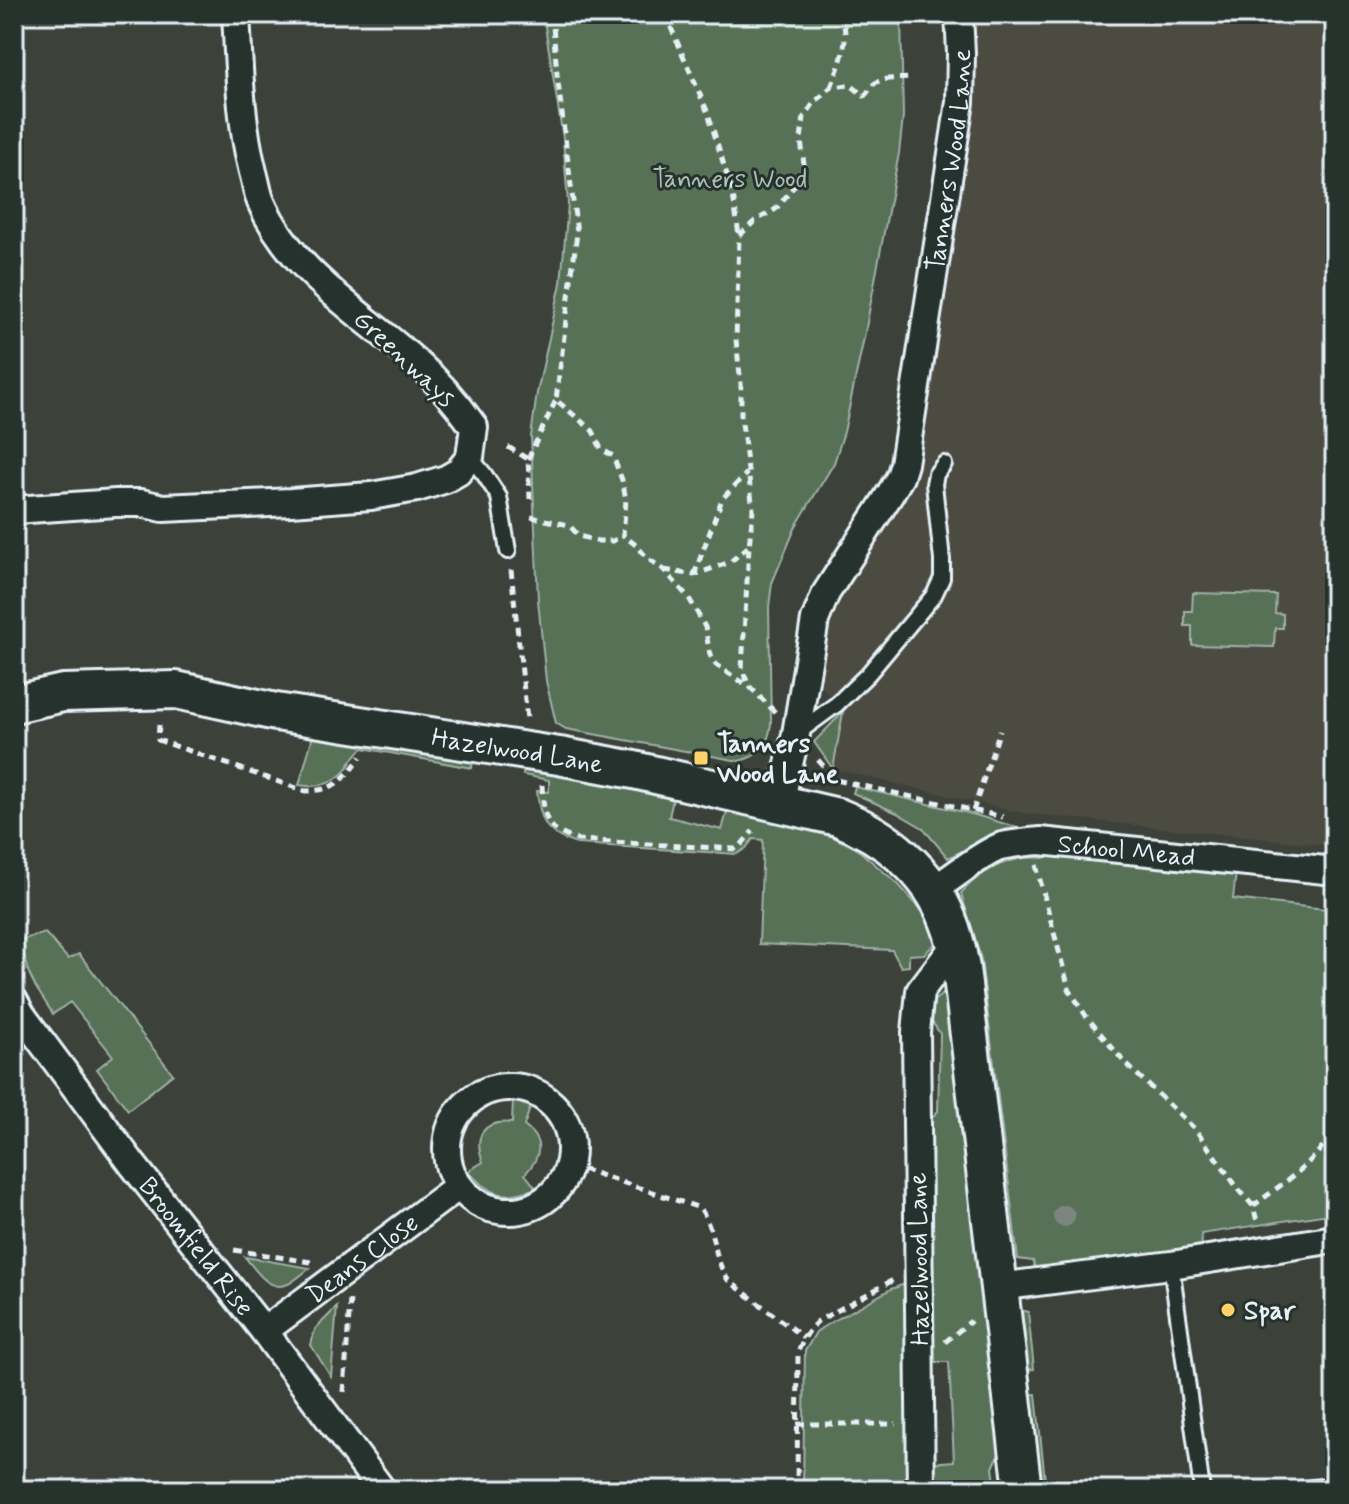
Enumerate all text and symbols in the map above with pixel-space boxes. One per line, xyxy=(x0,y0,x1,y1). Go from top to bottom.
street label: Tanners Wood Lane xyxy=(919,48,980,274)
park label: Tanners Wood xyxy=(653,163,808,197)
street label: Greenways xyxy=(345,303,462,416)
street label: Hazelwood Lane xyxy=(429,721,606,783)
place label: Tanners Wood Lane xyxy=(716,728,839,792)
marker: Tanners Wood Lane xyxy=(692,749,710,767)
street label: School Mead xyxy=(1056,828,1197,876)
street label: Broomfield Rise xyxy=(130,1171,261,1324)
street label: Hazelwood Lane xyxy=(901,1172,939,1346)
street label: Deans Close xyxy=(300,1207,426,1313)
place label: Spar xyxy=(1244,1295,1296,1329)
marker: Spar xyxy=(1219,1301,1237,1319)

